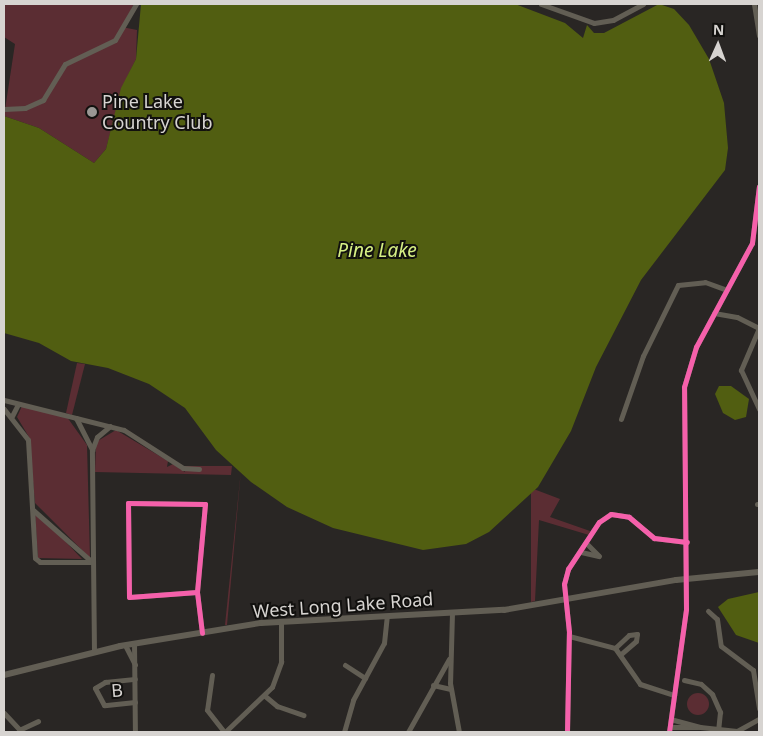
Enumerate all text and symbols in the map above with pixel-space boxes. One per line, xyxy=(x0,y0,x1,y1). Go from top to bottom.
north arrow xyxy=(693,20,743,70)
text: N xyxy=(713,20,725,39)
place label: Pine Lake Country Club xyxy=(102,91,213,134)
marker: Pine Lake Country Club xyxy=(86,106,98,118)
water label: Pine Lake xyxy=(337,240,417,262)
street label: West Long Lake Road xyxy=(252,588,434,622)
street label: B xyxy=(110,679,124,701)

